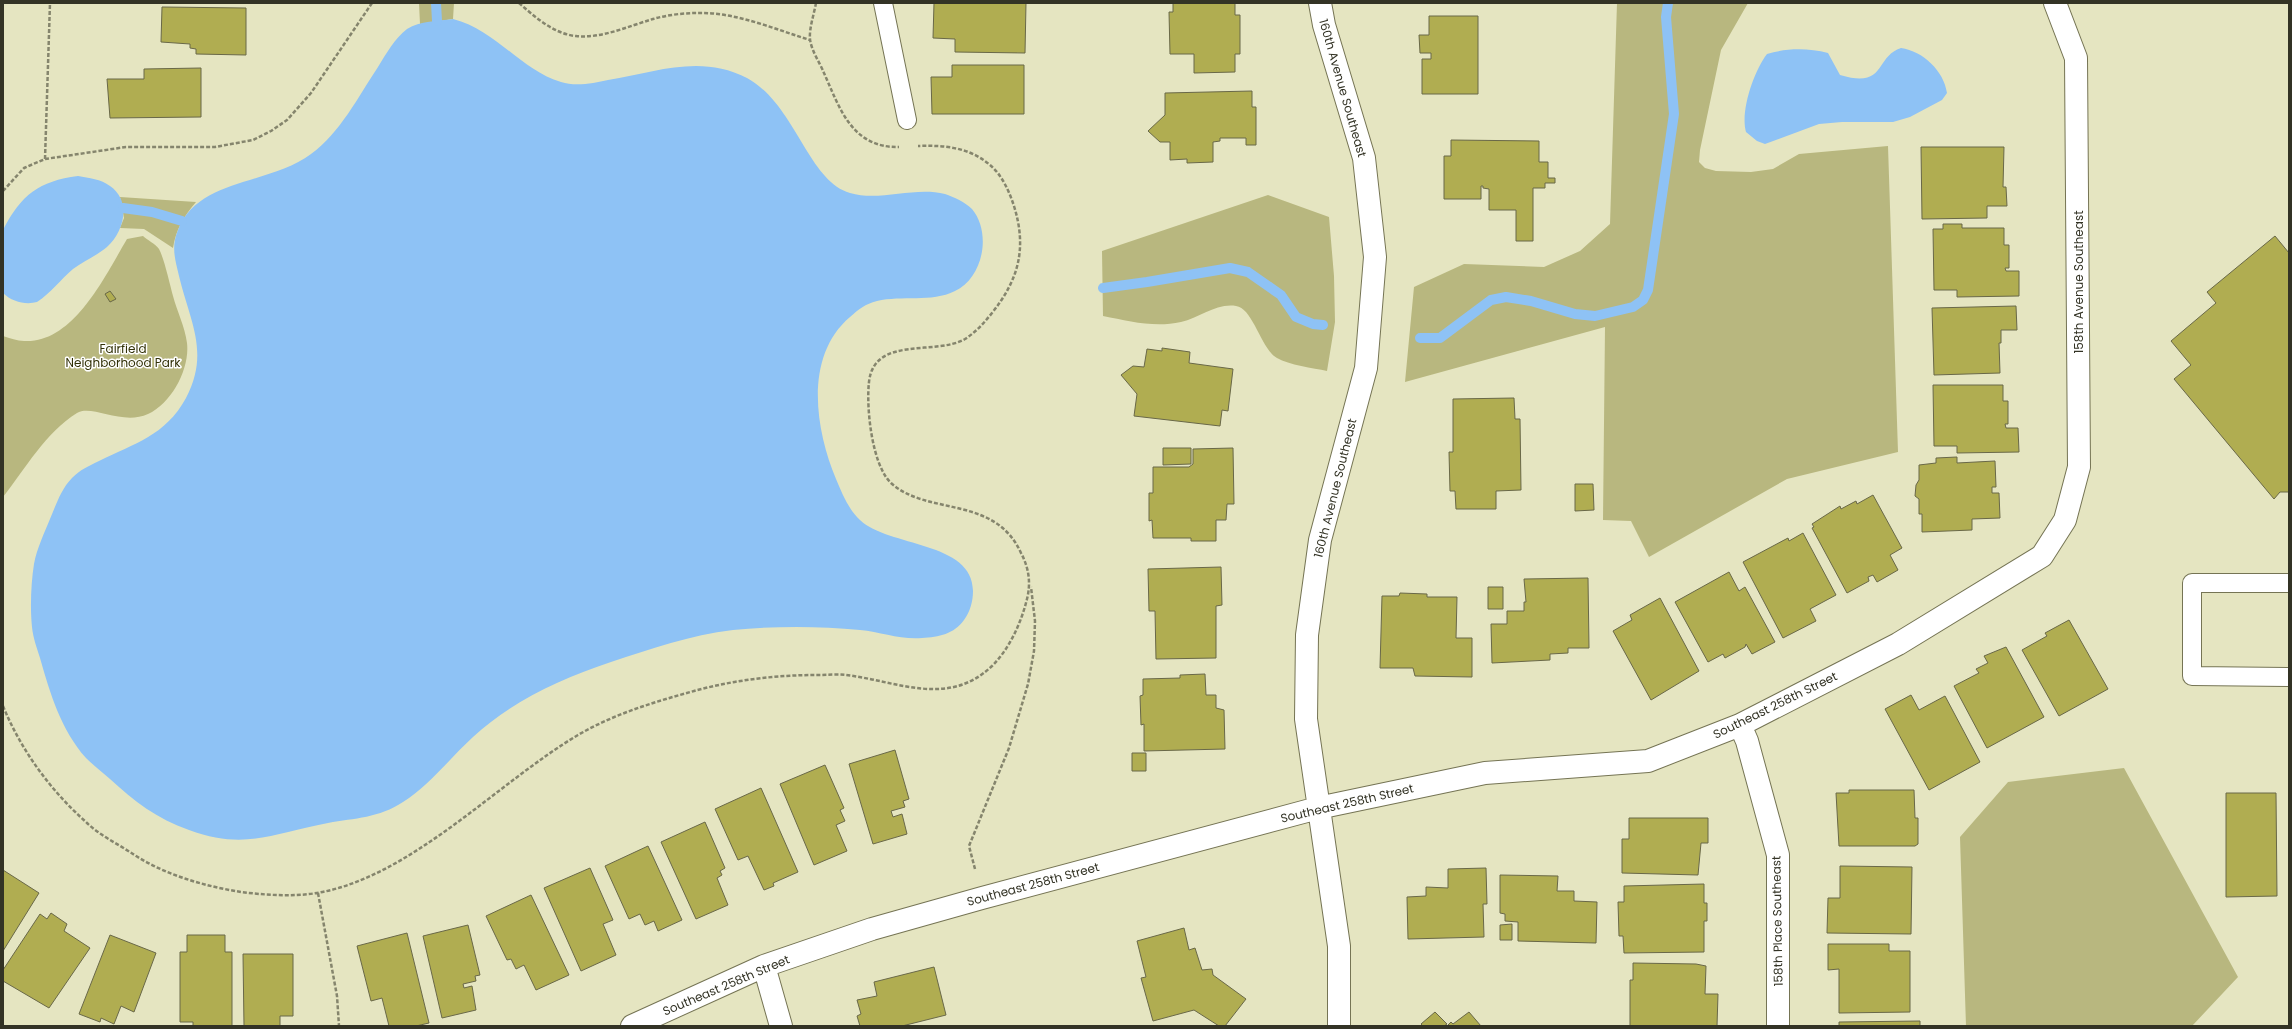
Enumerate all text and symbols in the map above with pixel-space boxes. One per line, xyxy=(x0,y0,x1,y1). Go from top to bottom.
street label: 160th Avenue Southeast xyxy=(1315,17,1371,159)
street label: 158th Avenue Southeast xyxy=(2070,210,2087,354)
park label: Fairfield Neighborhood Park xyxy=(66,340,181,371)
street label: 160th Avenue Southeast xyxy=(1309,416,1361,560)
street label: Southeast 258th Street xyxy=(1710,667,1840,743)
street label: Southeast 258th Street xyxy=(1279,779,1415,827)
street label: 158th Place Southeast xyxy=(1767,855,1787,987)
street label: Southeast 258th Street xyxy=(965,858,1101,910)
street label: Southeast 258th Street xyxy=(660,951,792,1019)

